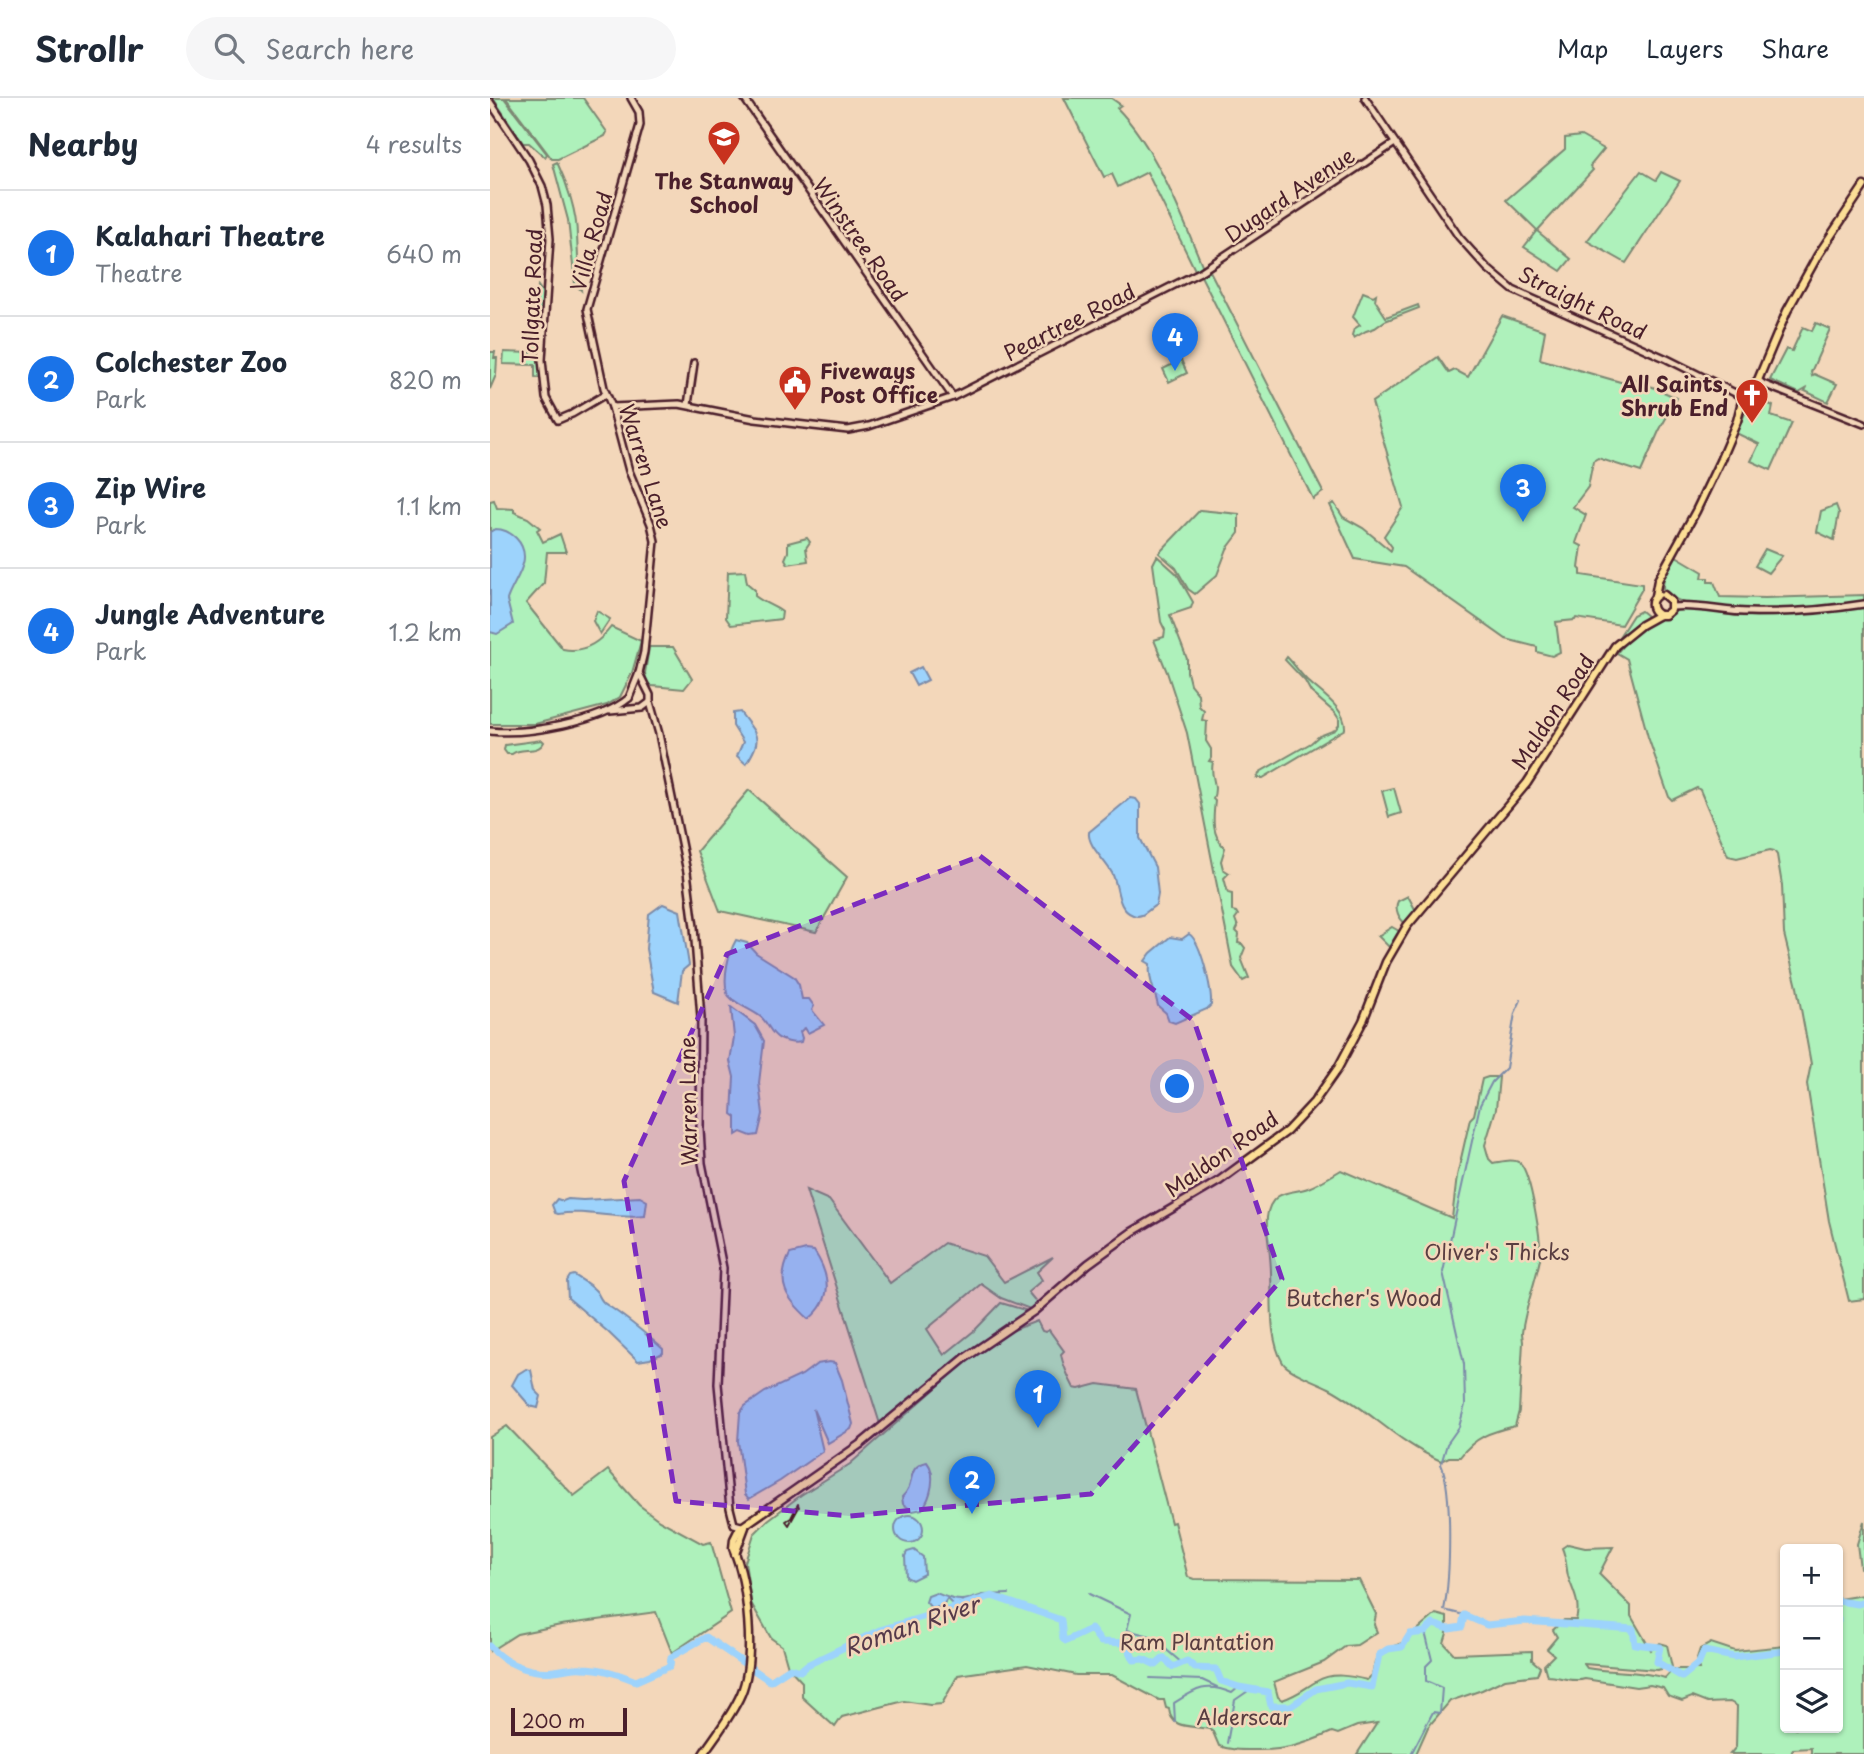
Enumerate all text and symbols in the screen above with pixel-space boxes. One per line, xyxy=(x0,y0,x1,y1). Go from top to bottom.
search box xyxy=(186,17,676,80)
text: Strollr xyxy=(35,23,144,73)
icon: search xyxy=(210,29,248,67)
text: Search here xyxy=(266,29,414,68)
text: Map xyxy=(1557,30,1608,66)
text: Layers xyxy=(1646,30,1723,66)
text: Share xyxy=(1761,30,1829,66)
school or university icon: The Stanway School xyxy=(705,118,743,167)
text: Nearby xyxy=(28,121,138,166)
text: 4 results xyxy=(366,126,462,161)
street label: Dugard Avenue xyxy=(1218,139,1360,249)
place label: The Stanway School xyxy=(654,164,794,220)
street label: Winstree Road xyxy=(806,170,916,308)
street label: Villa Road xyxy=(560,187,620,295)
text: Kalahari Theatre xyxy=(95,216,325,255)
street label: Tollgate Road xyxy=(513,228,549,364)
text: 1 xyxy=(46,236,57,271)
text: 640 m xyxy=(386,236,462,271)
text: Theatre xyxy=(95,255,182,290)
street label: Straight Road xyxy=(1513,257,1653,347)
street label: Peartree Road xyxy=(998,274,1140,368)
pin: 4 xyxy=(1152,313,1198,371)
text: Colchester Zoo xyxy=(95,342,287,381)
place label: Fiveways Post Office xyxy=(820,354,938,410)
text: 2 xyxy=(43,362,59,397)
text: 820 m xyxy=(389,362,462,397)
public building icon: Fiveways Post Office xyxy=(776,363,814,412)
place label: All Saints, Shrub End xyxy=(1620,367,1728,423)
church icon: All Saints, Shrub End xyxy=(1733,376,1771,425)
text: Park xyxy=(95,381,146,416)
street label: Warren Lane xyxy=(612,399,682,533)
pin: 3 xyxy=(1500,464,1546,522)
text: Zip Wire xyxy=(95,468,206,507)
text: 3 xyxy=(43,488,59,523)
text: 1.1 km xyxy=(396,488,462,523)
text: Park xyxy=(95,507,146,542)
text: Jungle Adventure xyxy=(95,594,325,633)
text: 4 xyxy=(43,614,59,649)
text: 1.2 km xyxy=(389,614,462,649)
text: Park xyxy=(95,633,146,668)
street label: Maldon Road xyxy=(1503,647,1601,775)
street label: Warren Lane xyxy=(670,1036,704,1166)
your location xyxy=(1160,1069,1194,1103)
street label: Maldon Road xyxy=(1158,1102,1284,1204)
park label: Oliver's Thicks xyxy=(1424,1235,1570,1267)
park label: Butcher's Wood xyxy=(1286,1281,1442,1313)
pin: 1 xyxy=(1015,1370,1061,1428)
pin: 2 xyxy=(949,1456,995,1514)
map controls xyxy=(1780,1544,1843,1733)
button: + xyxy=(1780,1544,1843,1607)
water label: Roman River xyxy=(839,1584,987,1665)
button: − xyxy=(1780,1607,1843,1670)
park label: Ram Plantation xyxy=(1120,1625,1274,1657)
button: layers xyxy=(1780,1670,1843,1733)
park label: Alderscar xyxy=(1196,1700,1292,1732)
scale bar xyxy=(511,1705,626,1737)
text: 200 m xyxy=(522,1706,585,1734)

